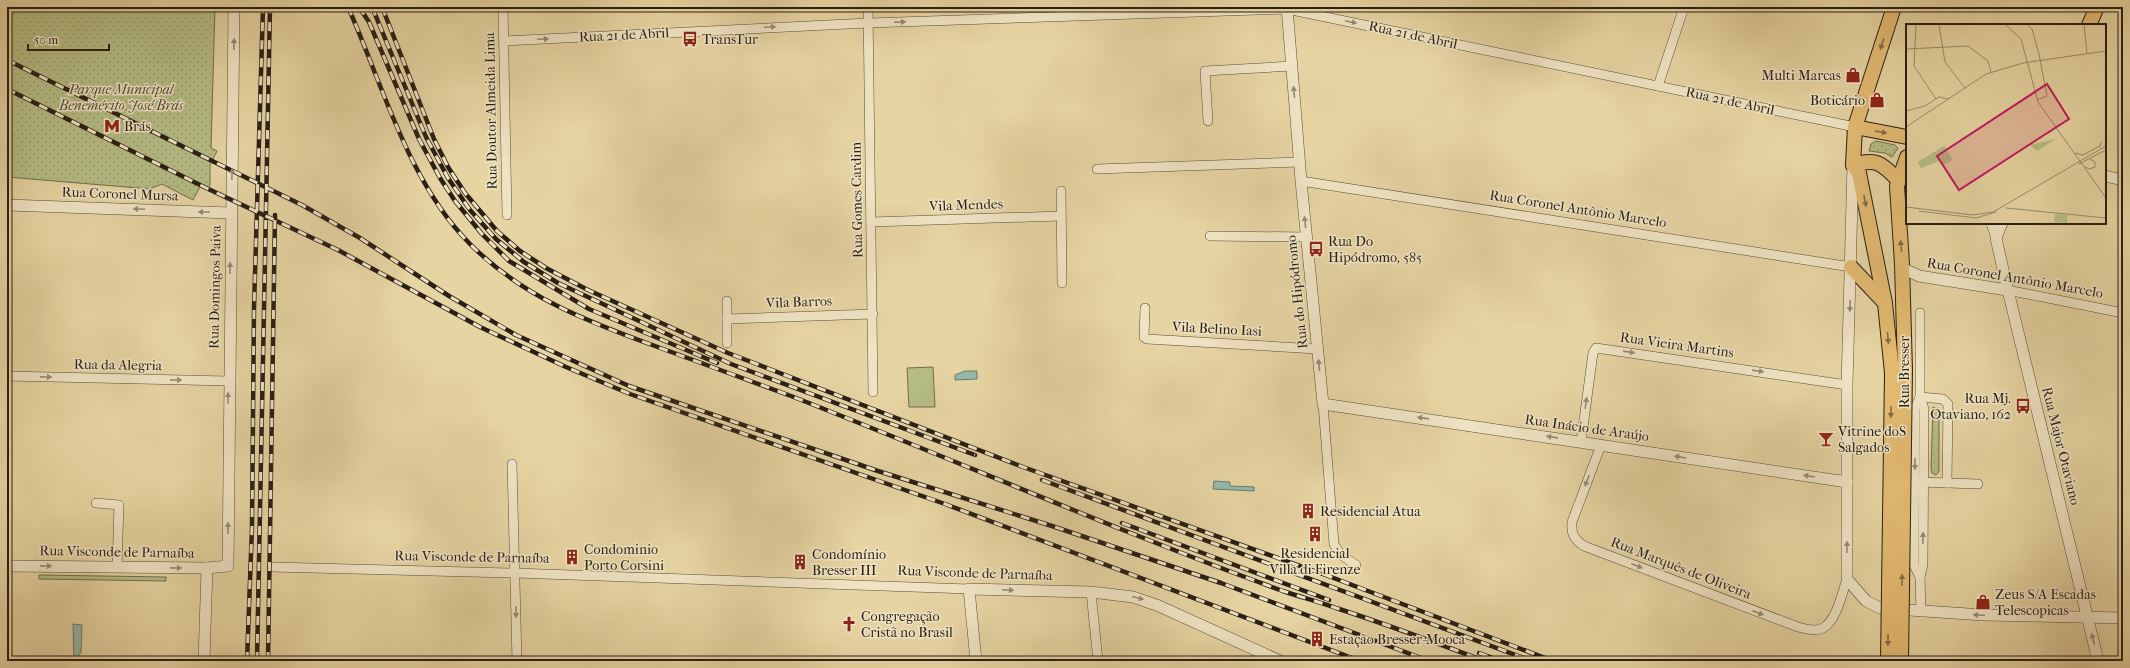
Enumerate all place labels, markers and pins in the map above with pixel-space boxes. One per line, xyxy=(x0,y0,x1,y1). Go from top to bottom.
bus stop icon: TransTur xyxy=(681,30,699,48)
place label: TransTur xyxy=(702,31,758,48)
shop icon: Multi Marcas xyxy=(1844,66,1862,84)
place label: Multi Marcas xyxy=(1761,67,1841,84)
shop icon: Boticário xyxy=(1868,91,1886,109)
place label: Boticário xyxy=(1810,92,1865,109)
metro station icon: Brás xyxy=(103,117,121,135)
place label: Brás xyxy=(124,118,151,135)
place label: Rua Do Hipódromo, 585 xyxy=(1328,233,1422,266)
bus stop icon: Rua Do Hipódromo, 585 xyxy=(1307,240,1325,258)
place label: Rua Mj. Otaviano, 162 xyxy=(1930,390,2011,423)
bus stop icon: Rua Mj. Otaviano, 162 xyxy=(2014,397,2032,415)
place label: Vitrine doS Salgados xyxy=(1837,423,1906,456)
bar icon: Vitrine doS Salgados xyxy=(1817,430,1835,448)
building icon: Residencial Atua xyxy=(1299,502,1317,520)
place label: Residencial Atua xyxy=(1320,503,1421,520)
building icon: Residencial Villa di Firenze xyxy=(1306,525,1324,543)
place label: Condominio Porto Corsini xyxy=(584,541,664,574)
place label: Residencial Villa di Firenze xyxy=(1269,545,1361,578)
place label: Condomínio Bresser III xyxy=(812,546,886,579)
building icon: Condominio Porto Corsini xyxy=(563,548,581,566)
building icon: Condomínio Bresser III xyxy=(791,553,809,571)
place label: Zeus S/A Escadas Telescopicas xyxy=(1995,586,2096,619)
shop icon: Zeus S/A Escadas Telescopicas xyxy=(1974,593,1992,611)
place label: Congregação Cristã no Brasil xyxy=(861,608,953,641)
church icon: Congregação Cristã no Brasil xyxy=(840,615,858,633)
building icon: Estação Bresser-Mooca xyxy=(1308,630,1326,648)
place label: Estação Bresser-Mooca xyxy=(1329,631,1466,648)

